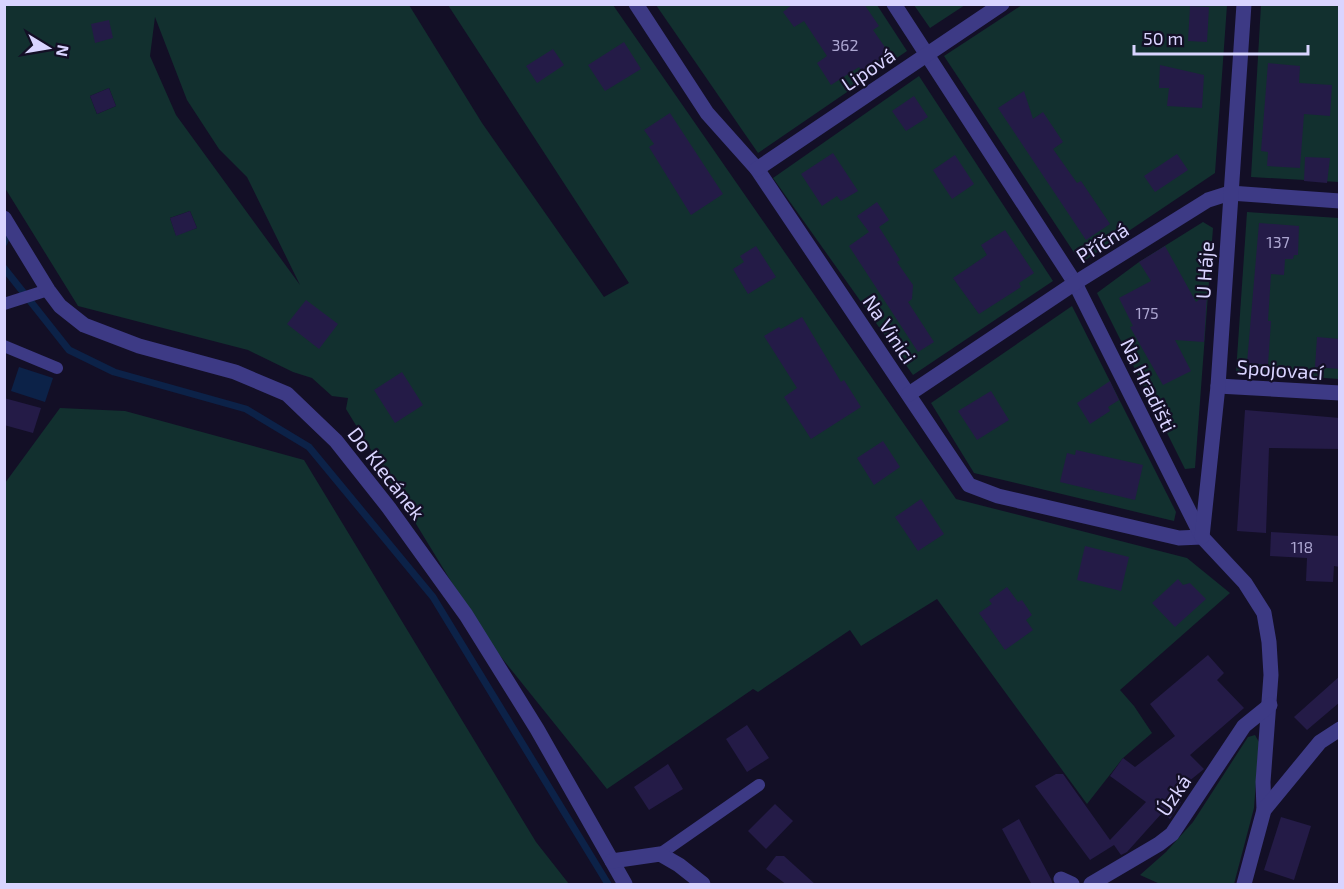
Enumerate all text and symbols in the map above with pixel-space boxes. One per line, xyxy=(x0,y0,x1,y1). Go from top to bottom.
north arrow xyxy=(18,18,78,78)
scale bar xyxy=(1134,18,1308,56)
text: 50 m xyxy=(1143,27,1183,49)
house number: 362 xyxy=(831,35,859,54)
street label: Lipová xyxy=(837,42,899,96)
text: N xyxy=(53,43,74,58)
street label: Příčná xyxy=(1071,217,1133,267)
house number: 137 xyxy=(1266,232,1290,251)
street label: U Háje xyxy=(1190,240,1218,300)
street label: Na Vinici xyxy=(858,290,922,368)
house number: 175 xyxy=(1135,303,1159,322)
street label: Na Hradišti xyxy=(1116,334,1182,436)
street label: Spojovací xyxy=(1236,354,1325,384)
street label: Do Klecánek xyxy=(343,422,431,524)
house number: 118 xyxy=(1291,537,1313,556)
street label: Úzká xyxy=(1151,770,1195,820)

